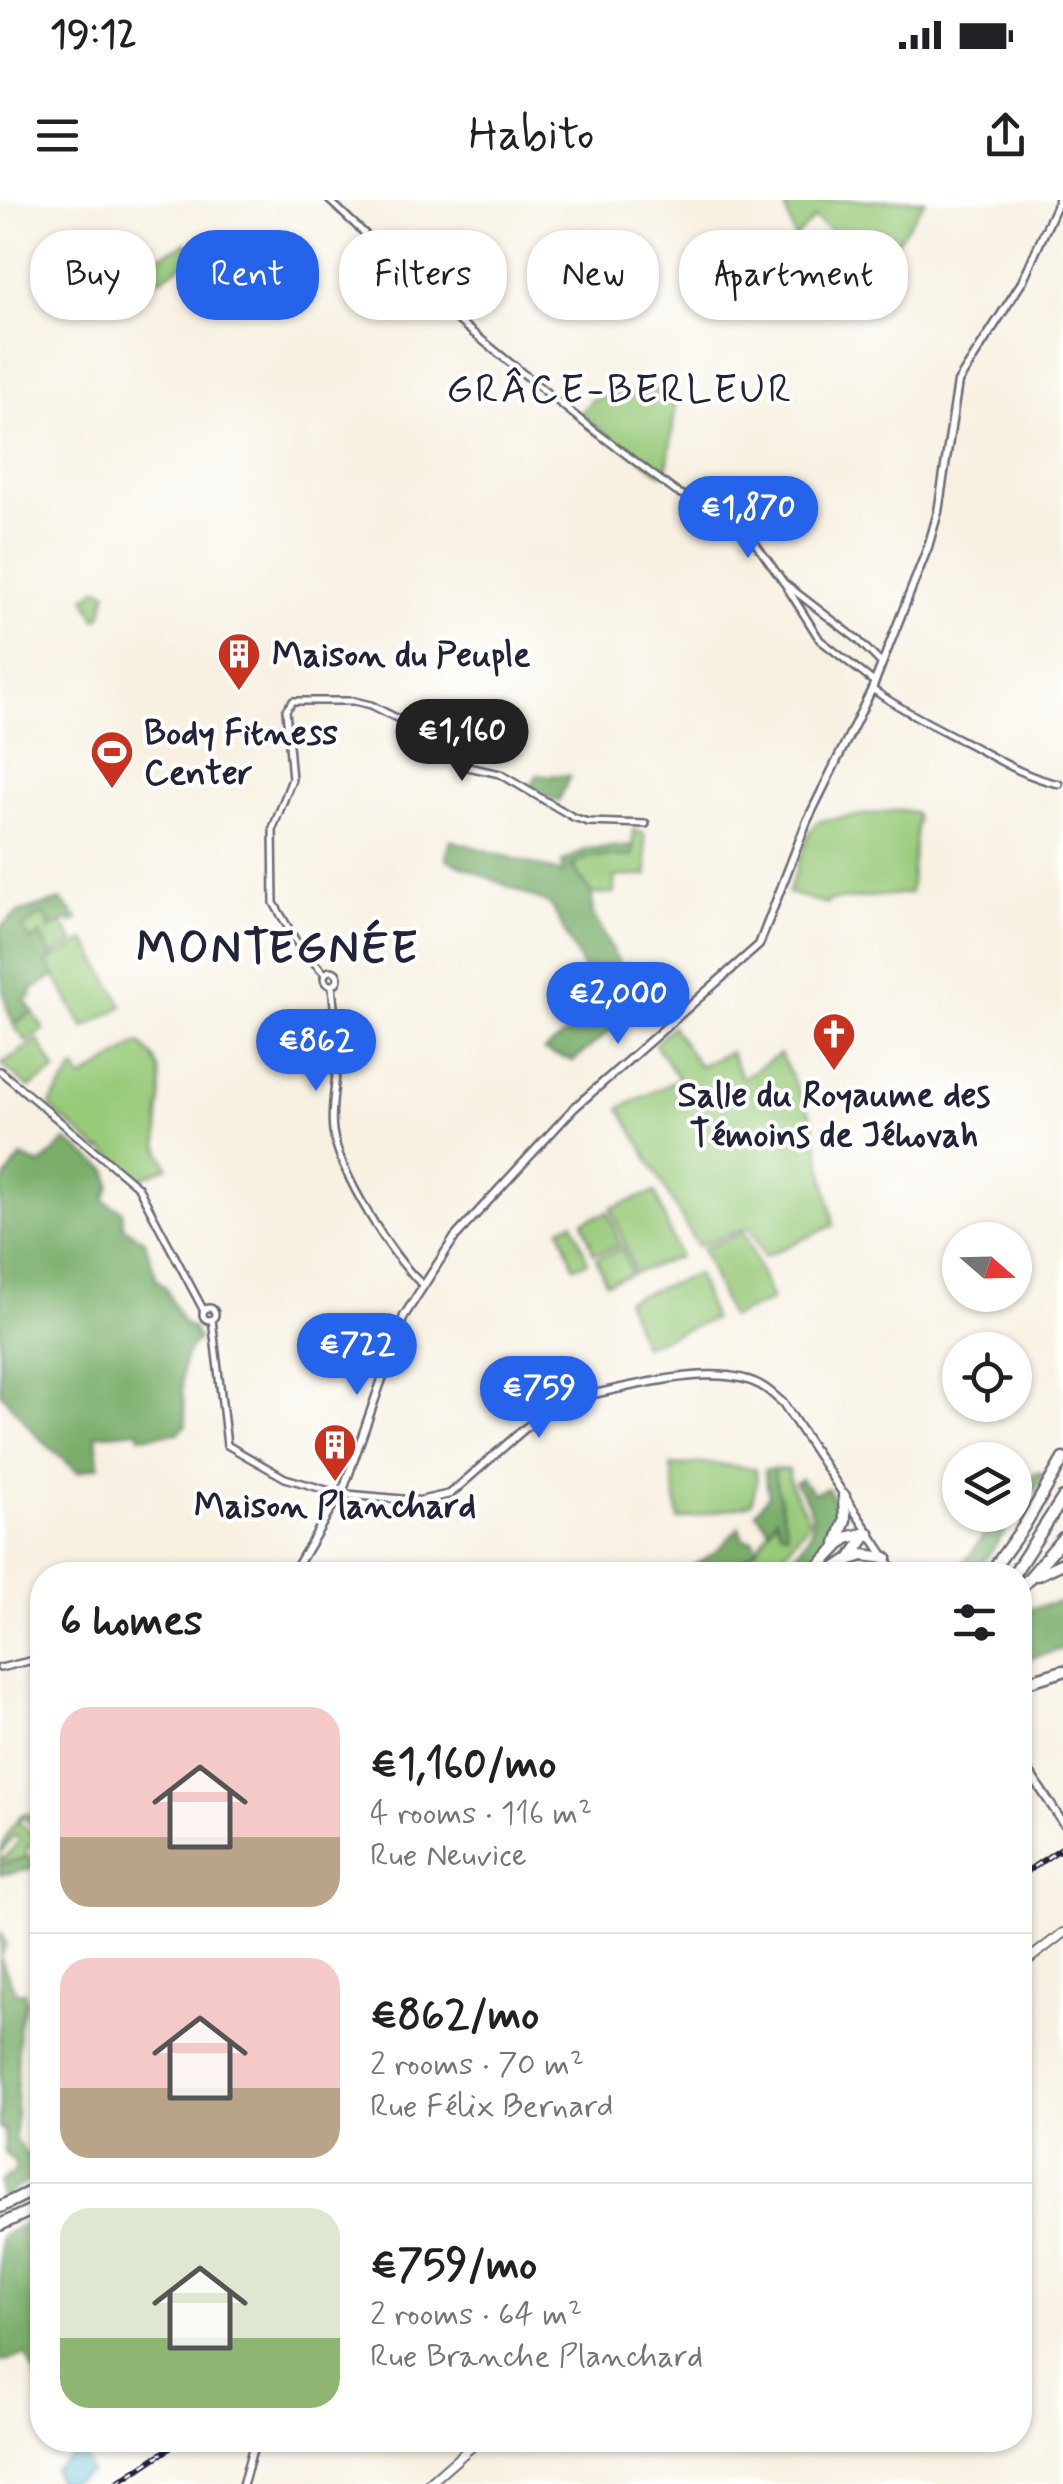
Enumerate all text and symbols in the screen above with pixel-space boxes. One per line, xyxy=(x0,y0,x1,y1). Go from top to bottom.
text: 19:12 xyxy=(50,11,137,60)
text: Habito xyxy=(469,106,594,165)
icon: menu xyxy=(30,108,85,163)
icon: share xyxy=(978,108,1033,163)
chip: Buy xyxy=(30,230,156,320)
chip: Rent xyxy=(176,230,319,320)
chip: Filters xyxy=(339,230,507,320)
chip: New xyxy=(527,230,659,320)
chip: Apartment xyxy=(679,230,908,320)
district label: GRÂCE-BERLEUR xyxy=(446,365,794,417)
pin: €1,870 xyxy=(667,476,829,561)
text: €1,870 xyxy=(700,487,796,529)
building icon: Maison du Peuple xyxy=(216,631,262,692)
place label: Maison du Peuple xyxy=(272,633,530,679)
pin: €1,160 xyxy=(381,699,543,784)
text: €1,160 xyxy=(418,710,506,752)
place label: Body Fitness Center xyxy=(144,711,338,797)
sports icon: Body Fitness Center xyxy=(89,729,135,790)
district label: MONTEGNÉE xyxy=(136,919,420,979)
pin: €2,000 xyxy=(537,962,699,1047)
text: €2,000 xyxy=(568,973,668,1015)
pin: €862 xyxy=(257,1009,375,1094)
church icon: Salle du Royaume des Témoins de Jéhovah xyxy=(811,1011,857,1072)
text: €862 xyxy=(278,1020,354,1062)
place label: Salle du Royaume des Témoins de Jéhovah xyxy=(678,1073,991,1159)
north arrow xyxy=(942,1222,1032,1312)
map controls xyxy=(942,1222,1032,1532)
pin: €722 xyxy=(298,1313,416,1398)
text: €722 xyxy=(319,1324,395,1366)
button: locate xyxy=(942,1332,1032,1422)
pin: €759 xyxy=(480,1356,598,1441)
text: €759 xyxy=(502,1367,576,1409)
building icon: Maison Planchard xyxy=(312,1422,358,1483)
button: layers xyxy=(942,1442,1032,1532)
place label: Maison Planchard xyxy=(194,1484,476,1530)
text: 6 homes xyxy=(60,1595,203,1650)
icon: filters xyxy=(947,1595,1002,1650)
text: €1,160/mo xyxy=(370,1738,556,1793)
icon: home xyxy=(140,1747,260,1867)
text: 4 rooms · 116 m² xyxy=(370,1793,592,1835)
text: Rue Neuvice xyxy=(370,1835,527,1877)
text: €862/mo xyxy=(370,1989,539,2044)
icon: home xyxy=(140,1998,260,2118)
text: 2 rooms · 70 m² xyxy=(370,2044,584,2086)
text: Rue Félix Bernard xyxy=(370,2086,613,2128)
text: €759/mo xyxy=(370,2239,537,2294)
icon: home xyxy=(140,2248,260,2368)
text: 2 rooms · 64 m² xyxy=(370,2294,582,2336)
text: Rue Branche Planchard xyxy=(370,2336,703,2378)

